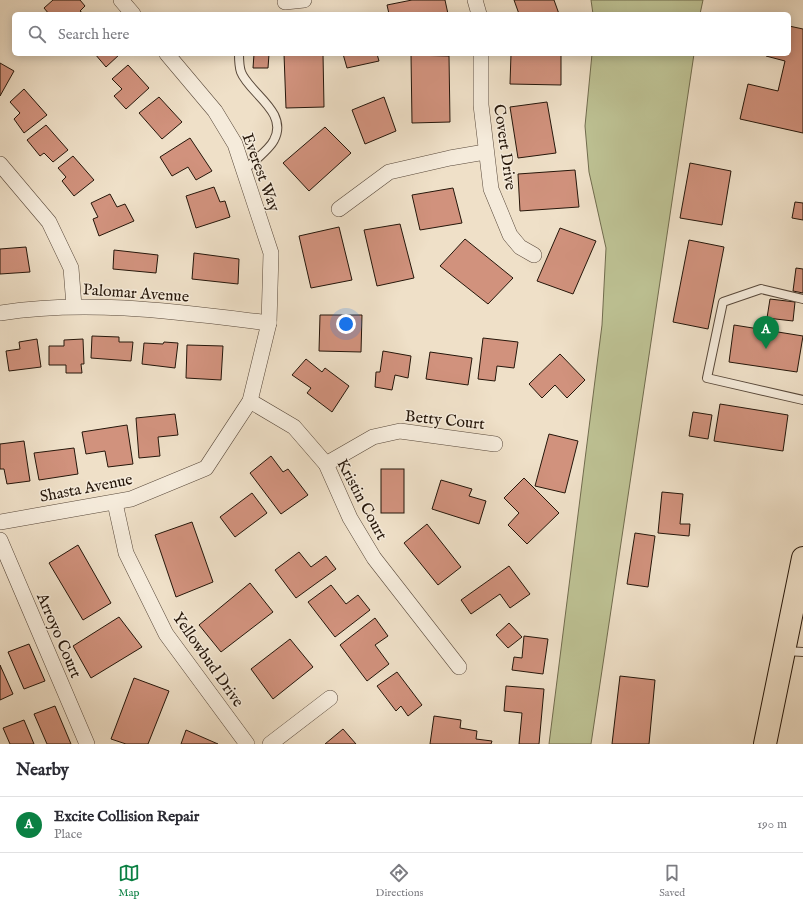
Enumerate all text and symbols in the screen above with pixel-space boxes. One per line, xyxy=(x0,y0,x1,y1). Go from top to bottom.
search box xyxy=(12,12,791,56)
icon: search xyxy=(26,23,48,45)
text: Search here xyxy=(58,25,129,44)
street label: Covert Drive xyxy=(488,103,520,191)
street label: Everest Way xyxy=(237,131,284,215)
street label: Palomar Avenue xyxy=(82,280,190,308)
your location xyxy=(336,314,356,334)
pin: A xyxy=(753,316,779,349)
street label: Betty Court xyxy=(404,407,486,435)
street label: Kristin Court xyxy=(332,456,391,544)
street label: Shasta Avenue xyxy=(38,470,134,508)
street label: Arroyo Court xyxy=(31,589,85,682)
street label: Yellowbud Drive xyxy=(167,609,247,711)
text: Nearby xyxy=(16,760,69,781)
text: Excite Collision Repair xyxy=(54,807,199,826)
text: A xyxy=(25,816,33,833)
text: 190 m xyxy=(757,816,787,833)
text: Place xyxy=(54,826,82,843)
tab: Map xyxy=(118,862,140,900)
tab: Directions xyxy=(376,862,423,900)
tab: Saved xyxy=(659,862,685,900)

